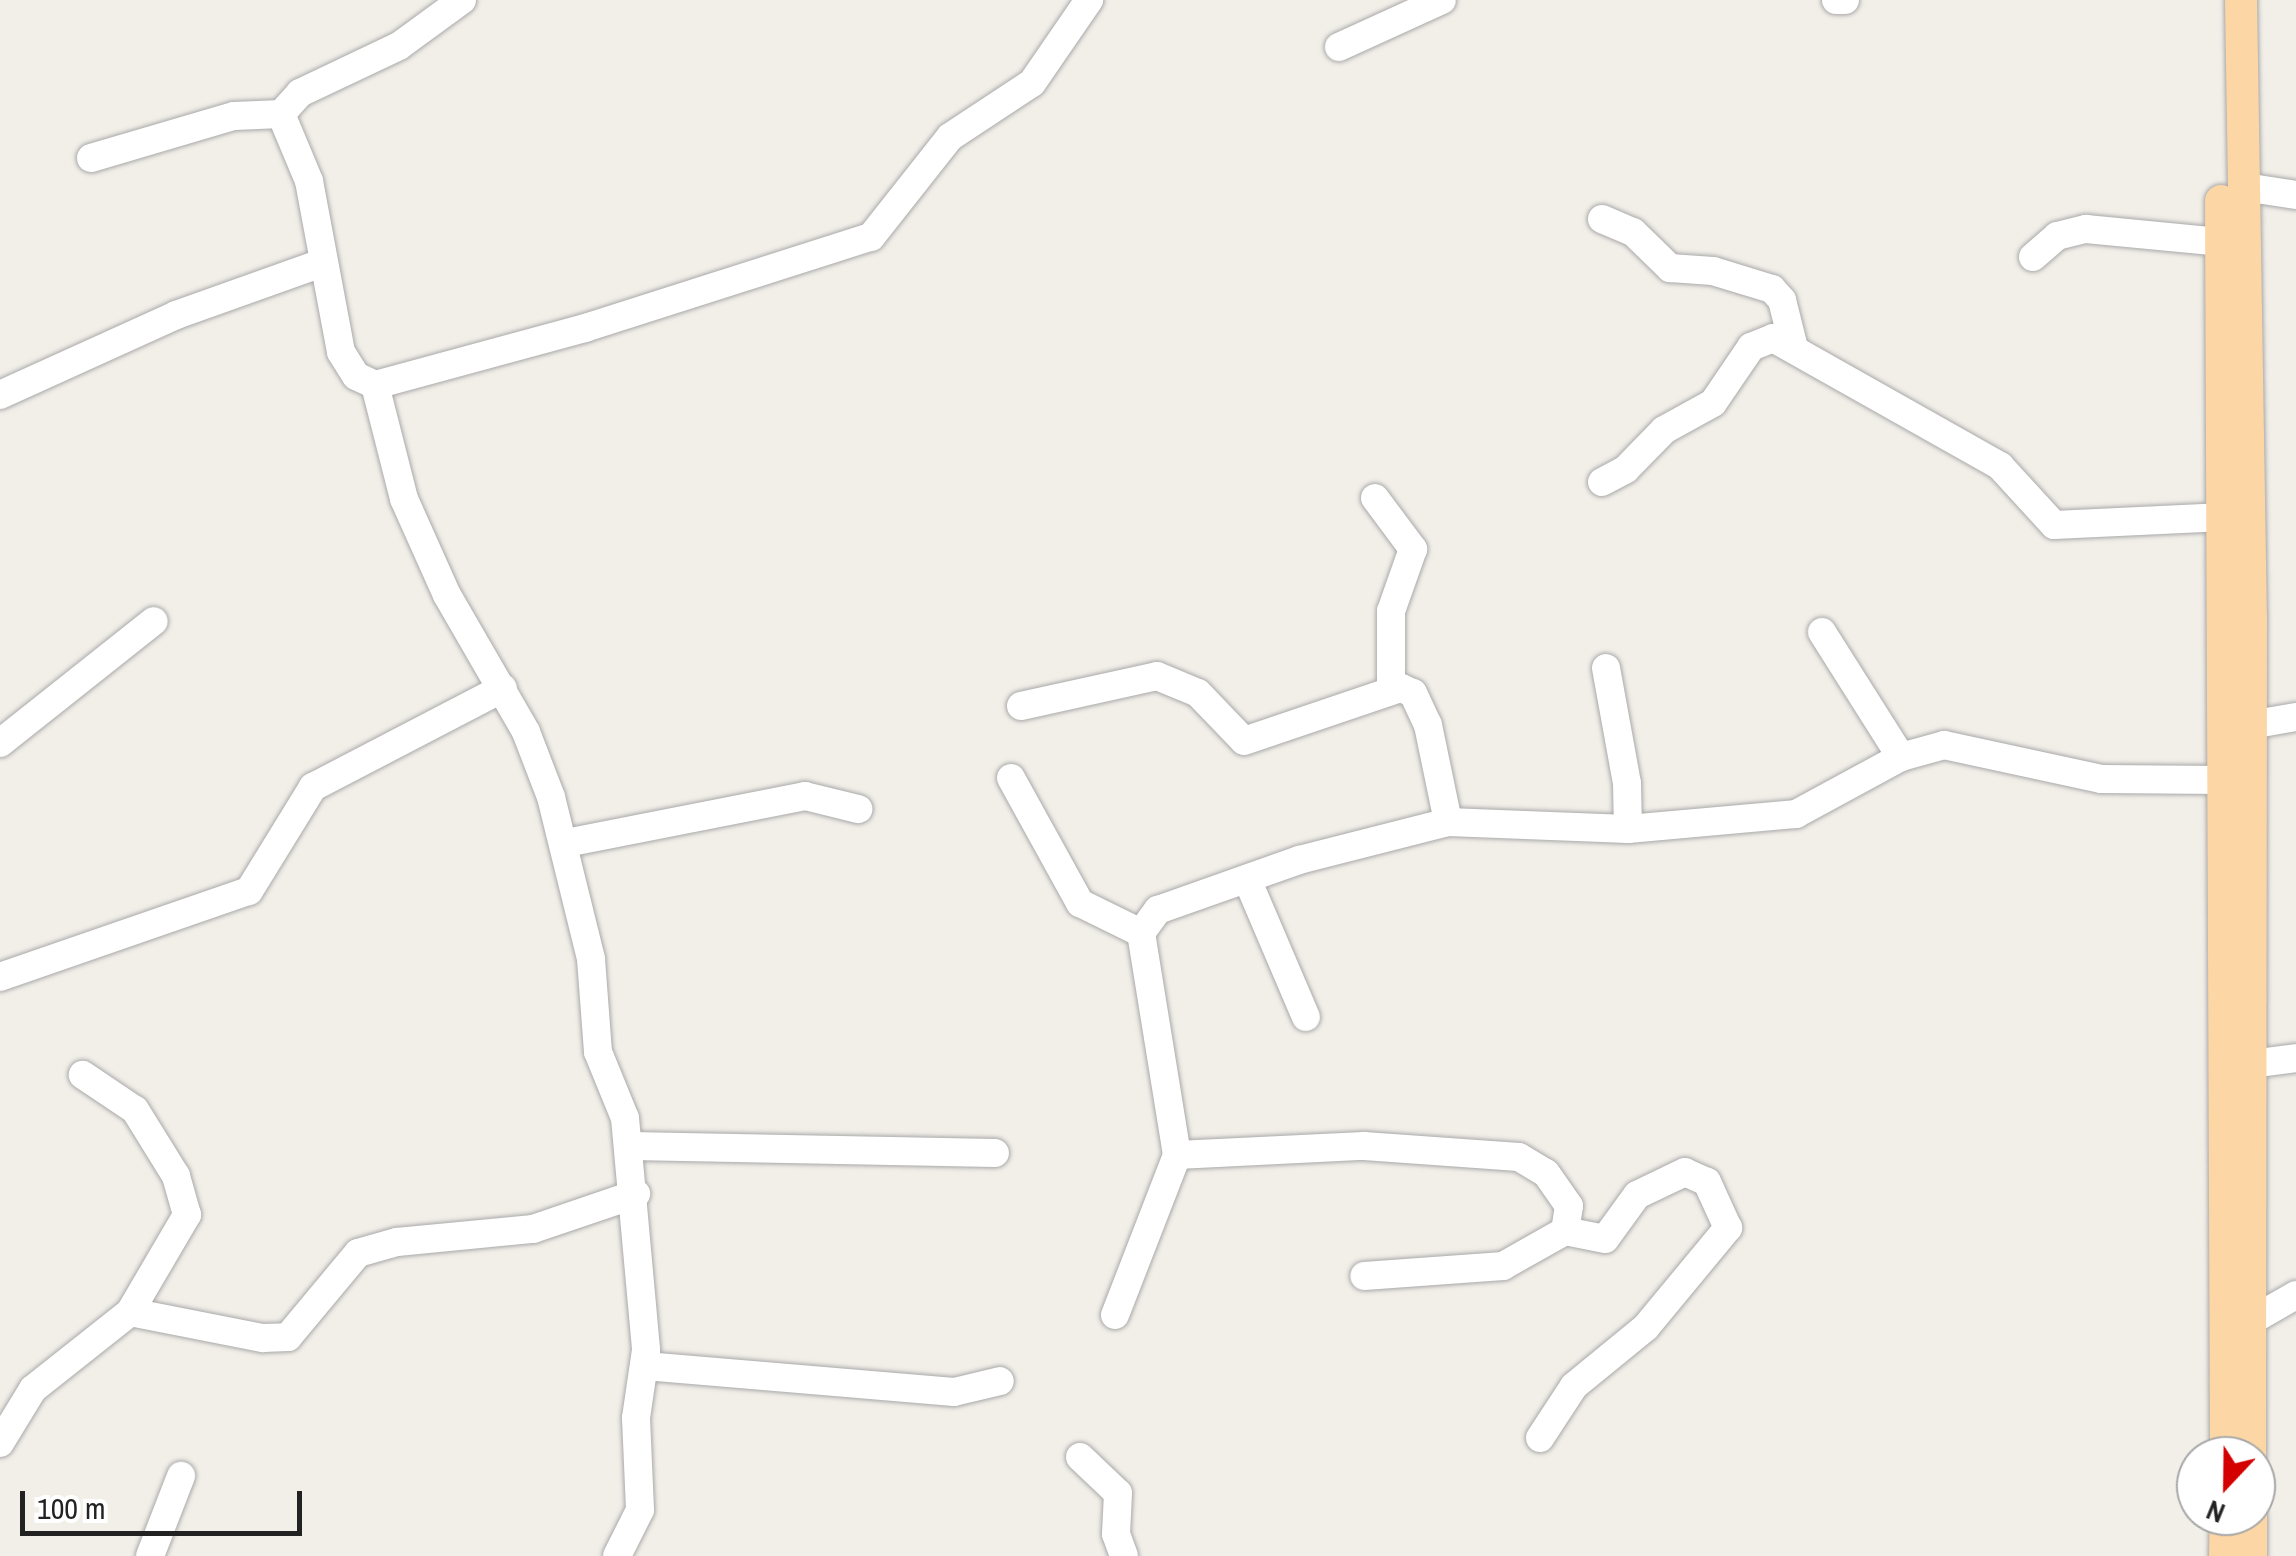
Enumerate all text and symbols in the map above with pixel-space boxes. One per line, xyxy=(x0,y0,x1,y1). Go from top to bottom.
north arrow xyxy=(2176,1436,2276,1536)
scale bar xyxy=(25,1471,308,1533)
text: 100 m xyxy=(37,1488,105,1528)
text: N xyxy=(2201,1491,2230,1533)

